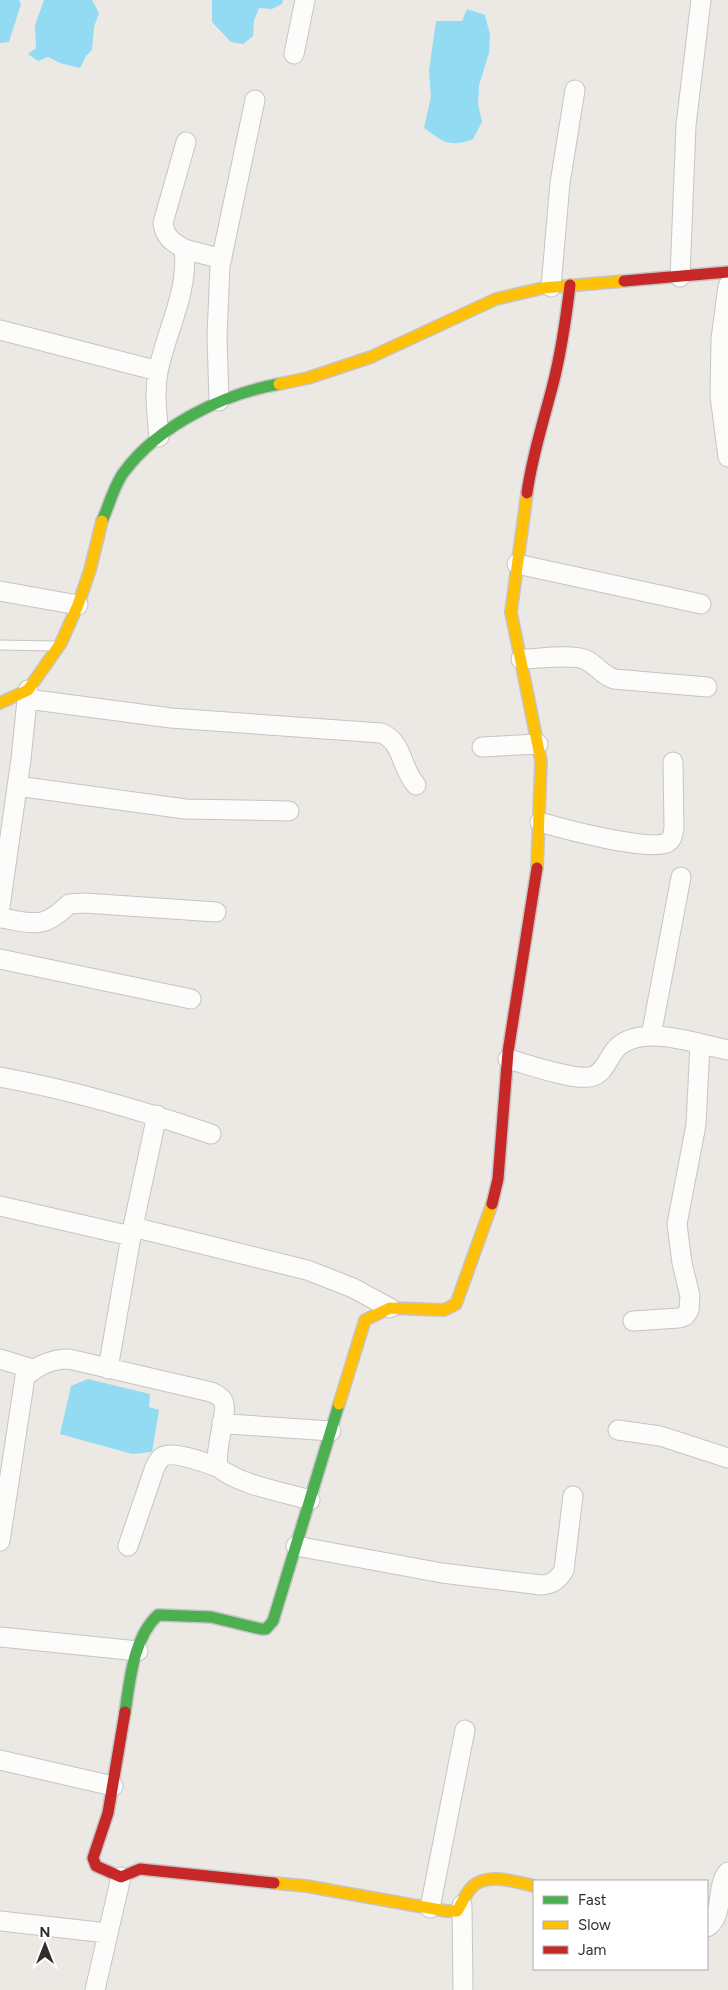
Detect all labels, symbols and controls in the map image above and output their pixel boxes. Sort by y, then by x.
legend [533,1880,708,1970]
text: Fast [578,1891,607,1909]
text: Slow [578,1916,611,1934]
north arrow [20,1920,70,1970]
text: N [40,1924,50,1941]
text: Jam [578,1941,606,1959]

